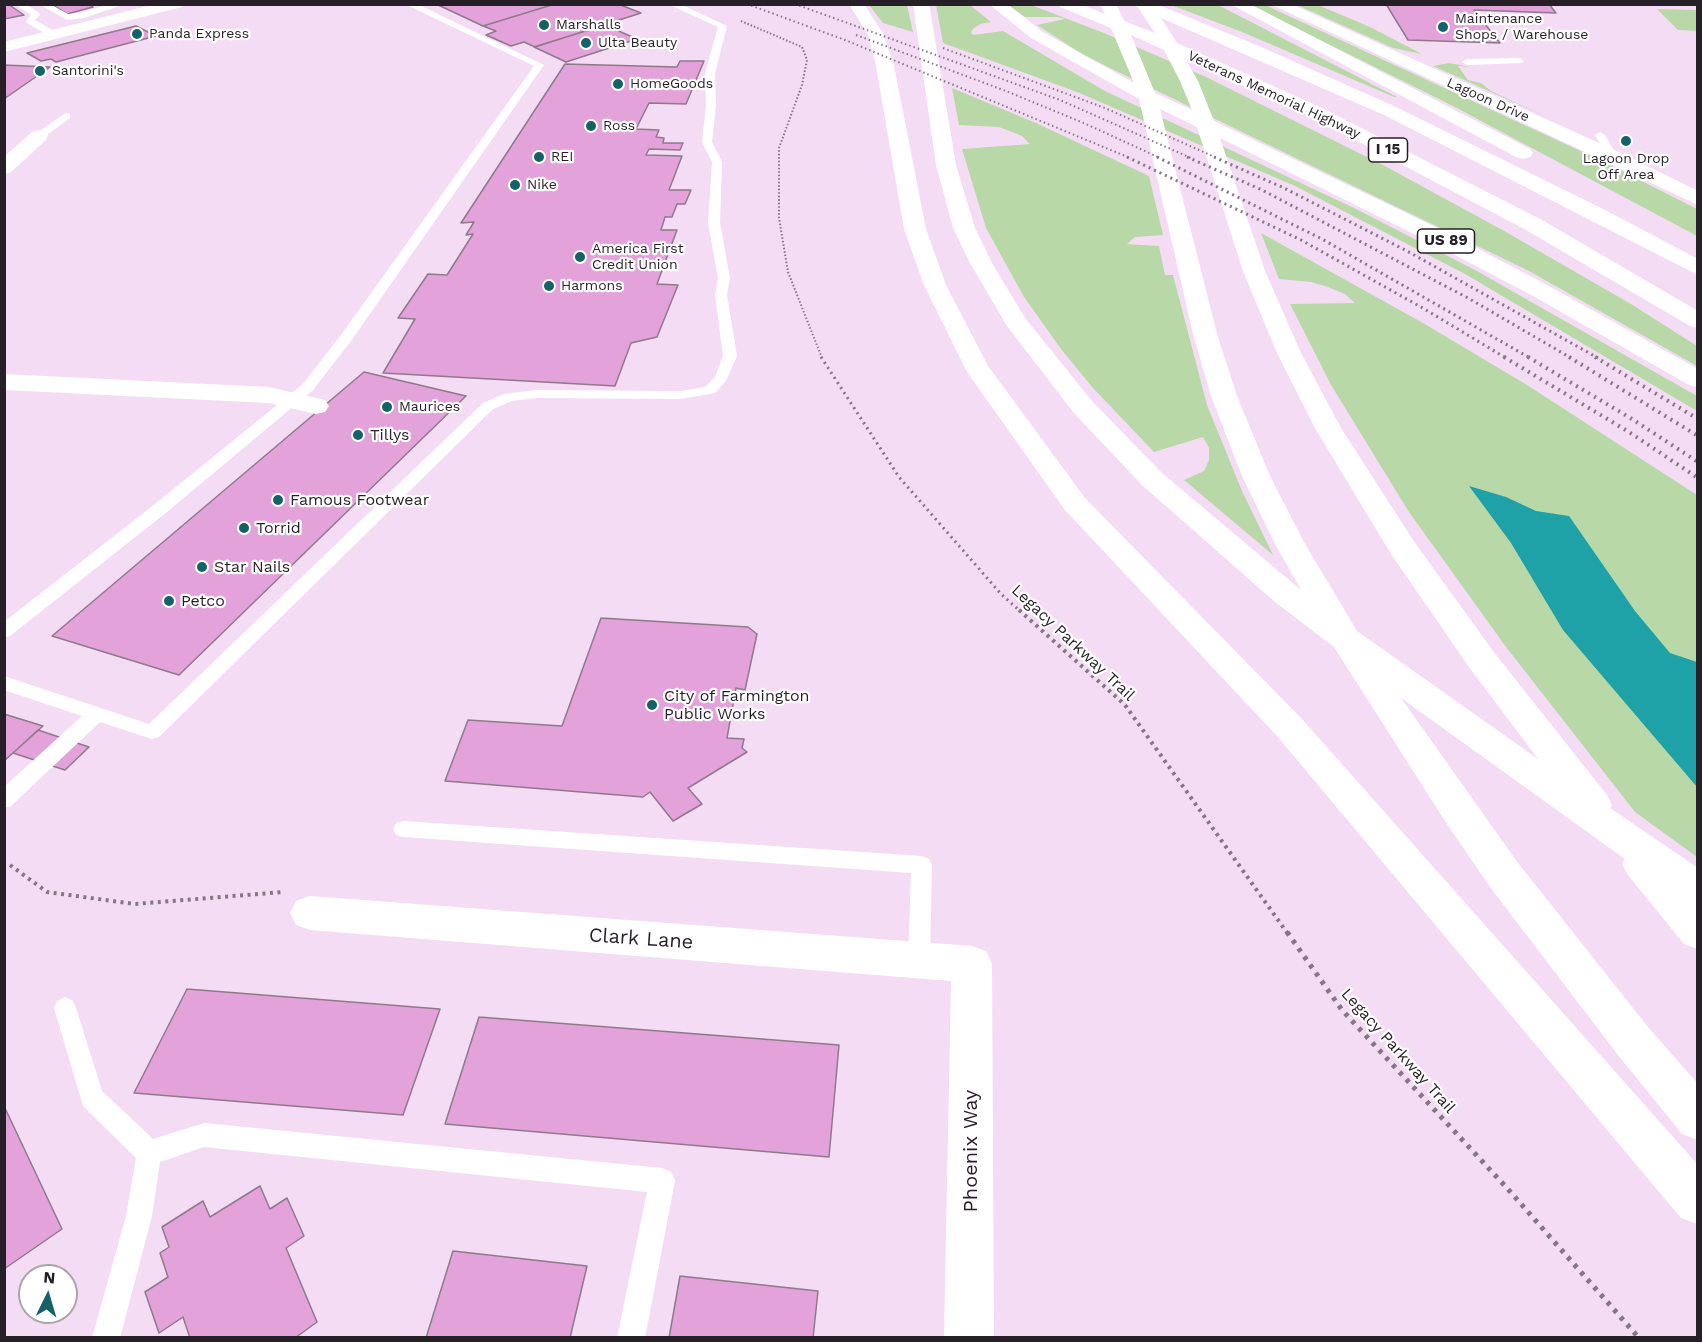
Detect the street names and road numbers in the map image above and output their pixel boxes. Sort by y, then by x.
street label: Veterans Memorial Highway [1185,47,1363,143]
street label: Lagoon Drive [1444,74,1532,126]
road number: I 15 [1368,138,1408,162]
road number: US 89 [1418,229,1474,253]
street label: Legacy Parkway Trail [1007,581,1139,705]
street label: Clark Lane [588,923,694,955]
street label: Legacy Parkway Trail [1337,985,1459,1117]
street label: Phoenix Way [959,1090,983,1212]

